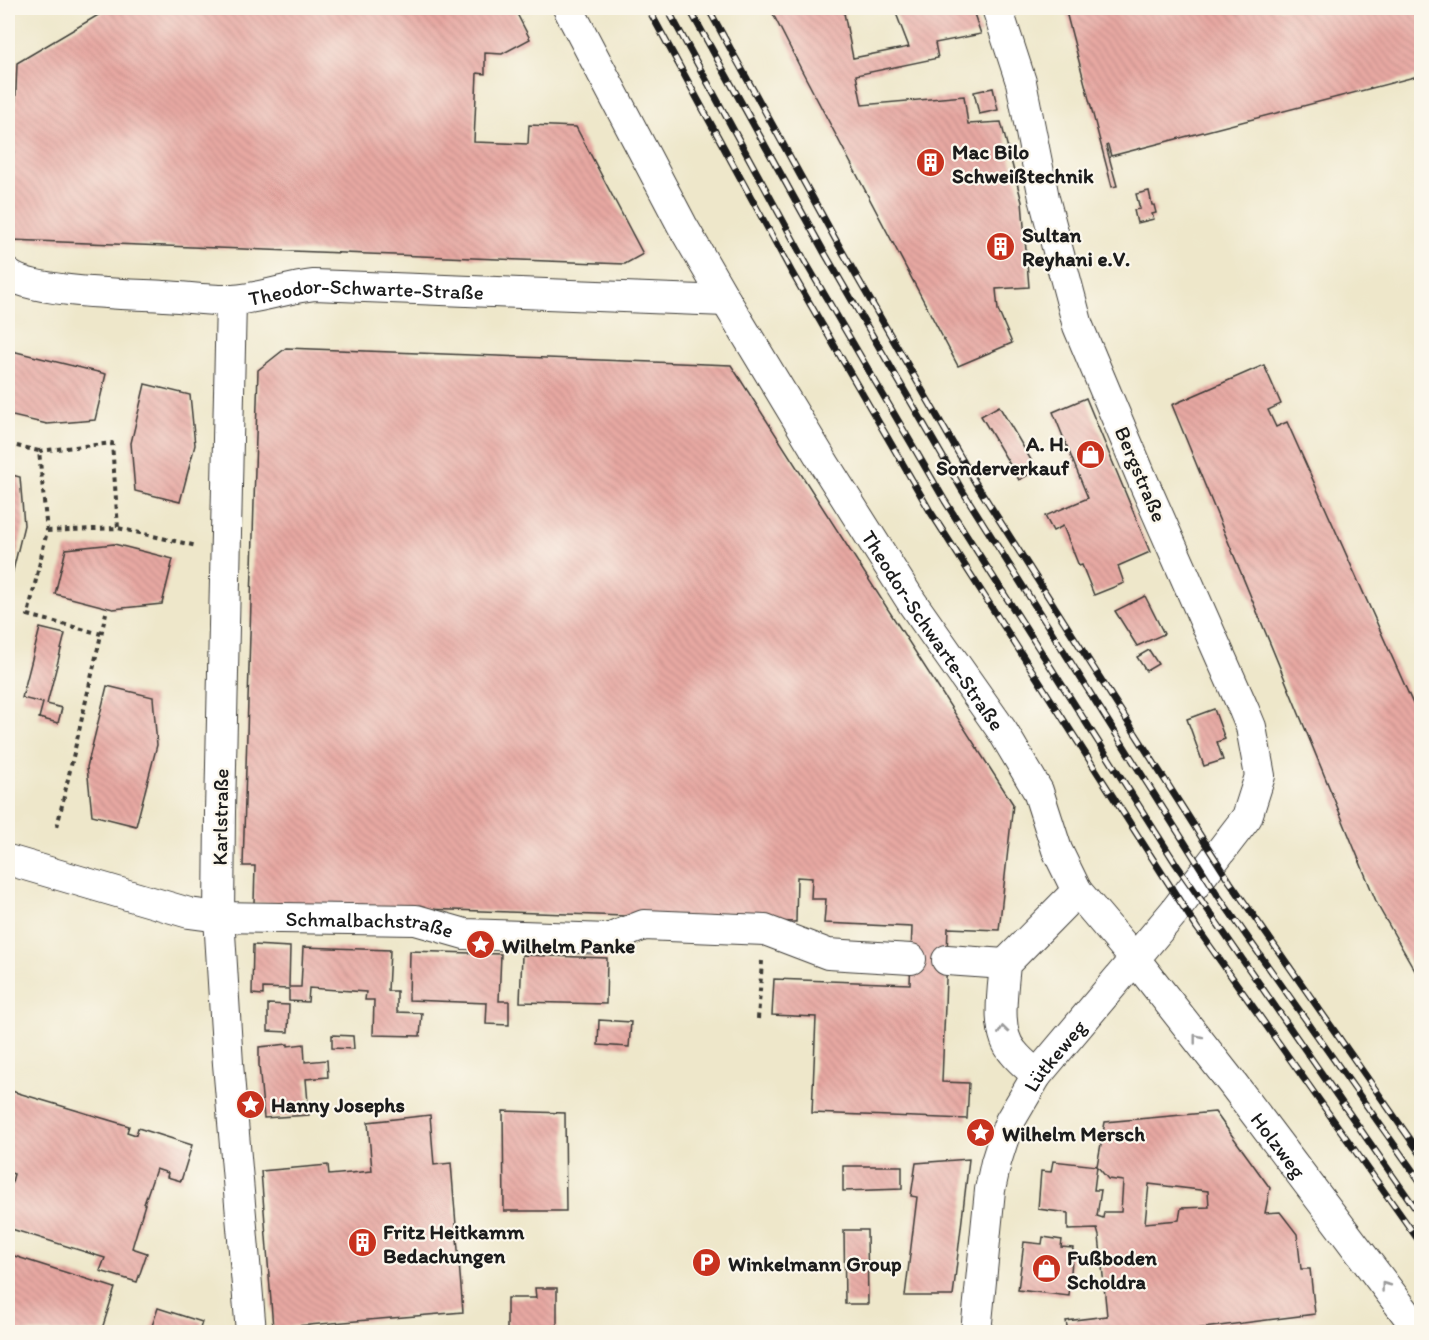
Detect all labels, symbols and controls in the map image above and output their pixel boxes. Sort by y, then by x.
place label: Mac Bilo Schweißtechnik [952,139,1094,188]
building icon: Mac Bilo Schweißtechnik [915,147,947,179]
place label: Sultan Reyhani e.V. [1022,222,1130,272]
building icon: Sultan Reyhani e.V. [985,230,1017,262]
street label: Theodor-Schwarte-Straße [246,272,484,310]
street label: Bergstraße [1110,423,1172,525]
place label: A. H. Sonderverkauf [936,431,1070,480]
shop icon: A. H. Sonderverkauf [1074,439,1106,471]
street label: Theodor-Schwarte-Straße [857,525,1010,735]
street label: Karlstraße [207,768,233,866]
street label: Schmalbachstraße [286,906,456,943]
place icon: Wilhelm Panke [465,929,497,961]
place label: Wilhelm Panke [502,933,635,958]
street label: Lütkeweg [1018,1014,1091,1096]
one-way arrow [998,1025,1010,1034]
one-way arrow [1193,1033,1204,1044]
place icon: Hanny Josephs [234,1088,266,1120]
place label: Hanny Josephs [271,1092,405,1118]
street label: Holzweg [1246,1107,1312,1183]
place icon: Wilhelm Mersch [965,1117,997,1149]
place label: Wilhelm Mersch [1002,1121,1145,1146]
place label: Fritz Heitkamm Bedachungen [383,1219,525,1269]
building icon: Fritz Heitkamm Bedachungen [346,1227,378,1259]
place label: Fußboden Scholdra [1067,1245,1157,1294]
parking icon: Winkelmann Group [691,1247,723,1279]
place label: Winkelmann Group [728,1251,902,1277]
shop icon: Fußboden Scholdra [1030,1253,1062,1285]
one-way arrow [1381,1281,1392,1292]

